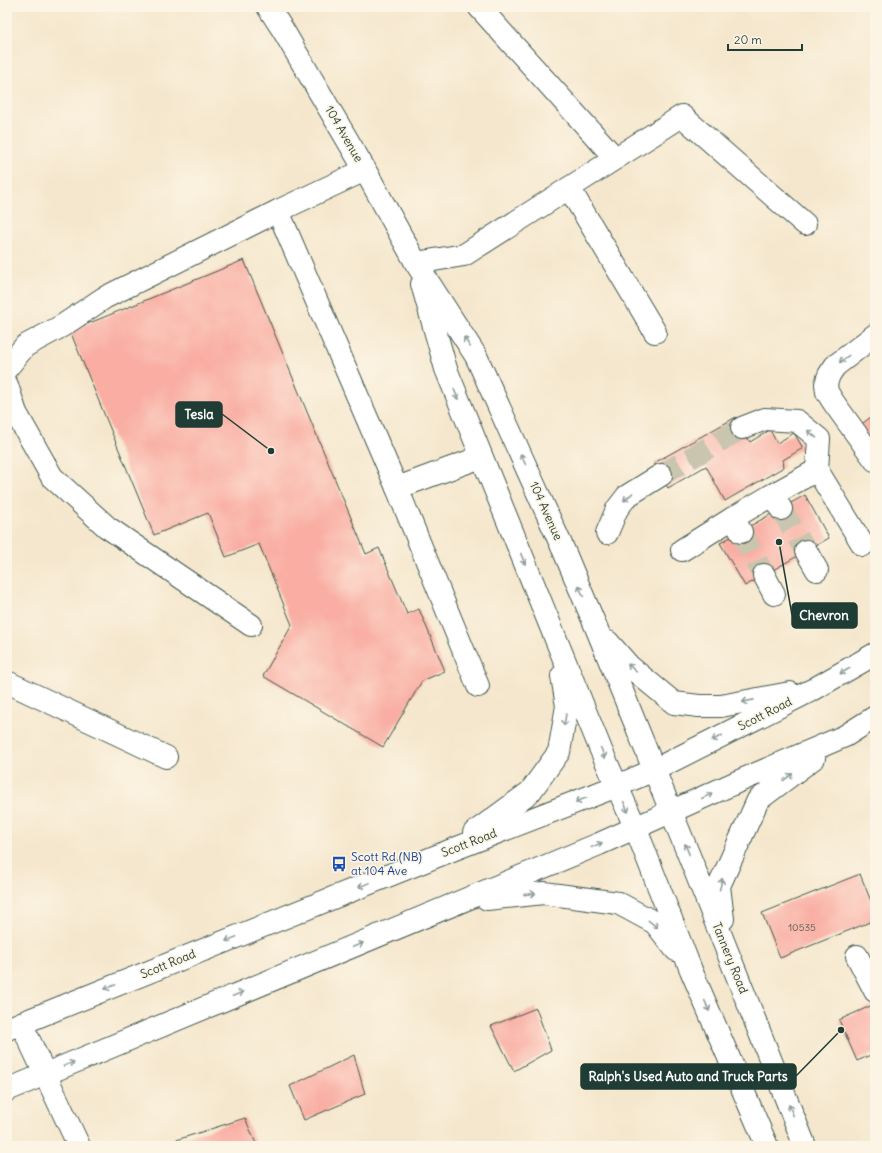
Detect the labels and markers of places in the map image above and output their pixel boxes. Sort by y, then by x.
callout: Tesla [176,402,222,427]
callout: Chevron [792,603,857,628]
place label: Scott Rd (NB) at 104 Ave [351,849,422,878]
bus stop icon: Scott Rd (NB) at 104 Ave [330,855,348,873]
callout: Ralph's Used Auto and Truck Parts [581,1064,796,1089]

